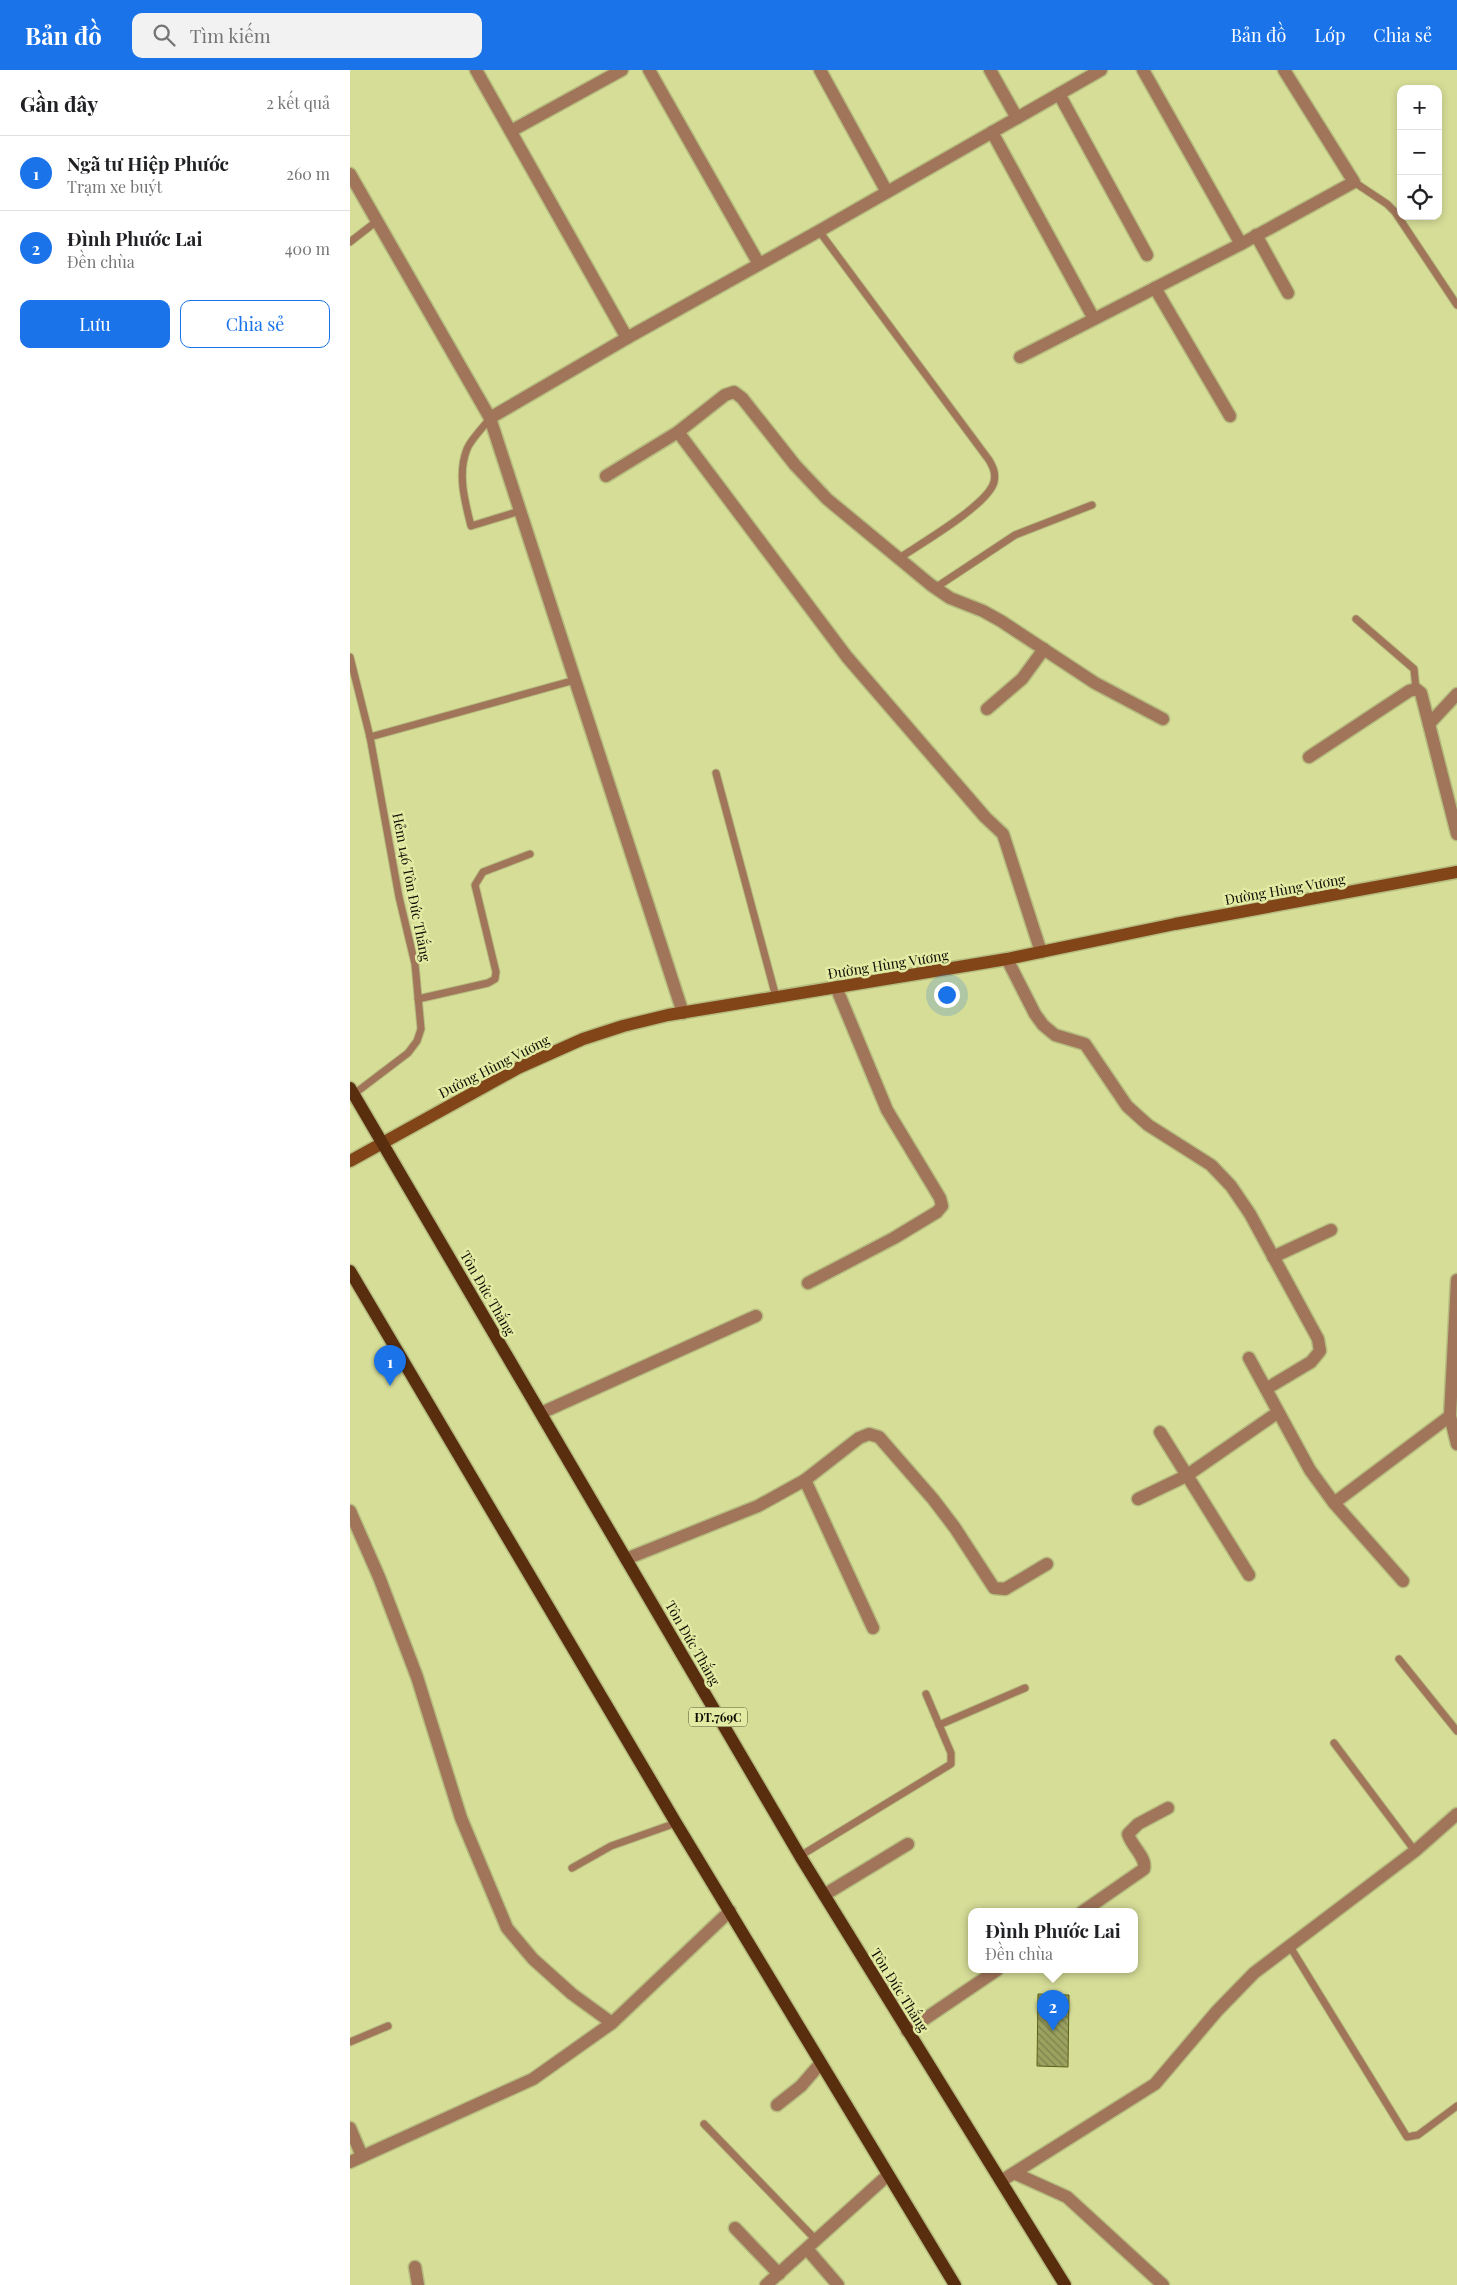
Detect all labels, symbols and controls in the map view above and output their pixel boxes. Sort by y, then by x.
search box [132,13,482,58]
text: Bản đồ [25,19,102,51]
icon: search [150,21,178,49]
text: Tìm kiếm [190,22,271,48]
text: Bản đồ [1231,23,1286,47]
text: Lớp [1314,23,1345,47]
text: Chia sẻ [1373,23,1432,47]
map controls [1397,85,1442,220]
button: + [1397,85,1442,130]
text: Gần đây [20,89,98,117]
text: 2 kết quả [266,92,330,113]
button: − [1397,130,1442,175]
text: Ngã tư Hiệp Phước [67,150,229,176]
text: 1 [33,163,39,184]
text: 260 m [286,163,330,184]
button: locate [1397,175,1442,220]
text: Trạm xe buýt [67,176,162,197]
text: Đình Phước Lai [67,225,202,251]
text: 2 [32,238,40,259]
text: 400 m [285,238,330,259]
text: Đền chùa [67,251,135,272]
button: Lưu [20,300,170,348]
button: Chia sẻ [180,300,330,348]
street label: Hẻm 146 Tôn Đức Thắng [388,811,437,964]
street label: Đường Hùng Vương [1223,869,1347,909]
street label: Đường Hùng Vương [826,945,950,983]
your location [934,982,960,1008]
street label: Đường Hùng Vương [435,1030,553,1102]
street label: Tôn Đức Thắng [456,1247,521,1340]
pin: 1 [374,1345,406,1386]
street label: Tôn Đức Thắng [661,1597,726,1690]
road number: ĐT.769C [689,1708,747,1726]
popup [968,1908,1138,1973]
text: Đình Phước Lai [985,1917,1121,1943]
text: Đền chùa [985,1943,1053,1964]
street label: Tôn Đức Thắng [867,1944,934,2036]
pin: 2 [1037,1990,1069,2031]

